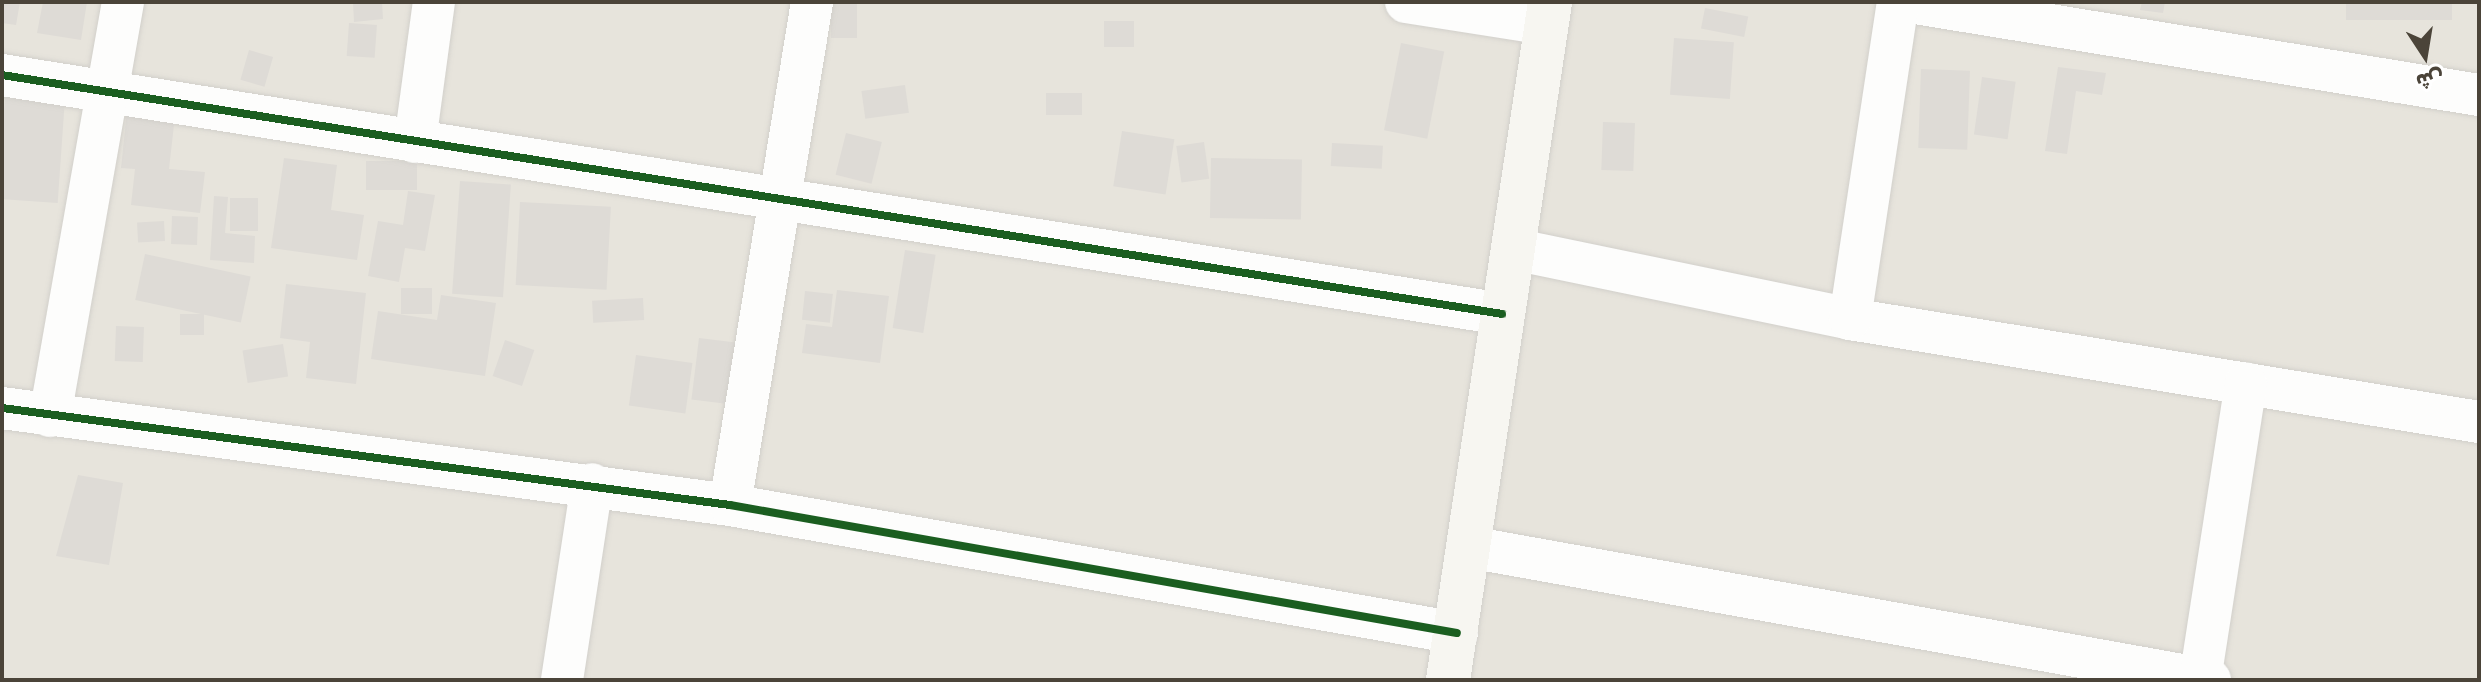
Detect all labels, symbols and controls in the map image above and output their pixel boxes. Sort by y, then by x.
north arrow [2385,16,2465,96]
text: ش [2414,64,2447,96]

